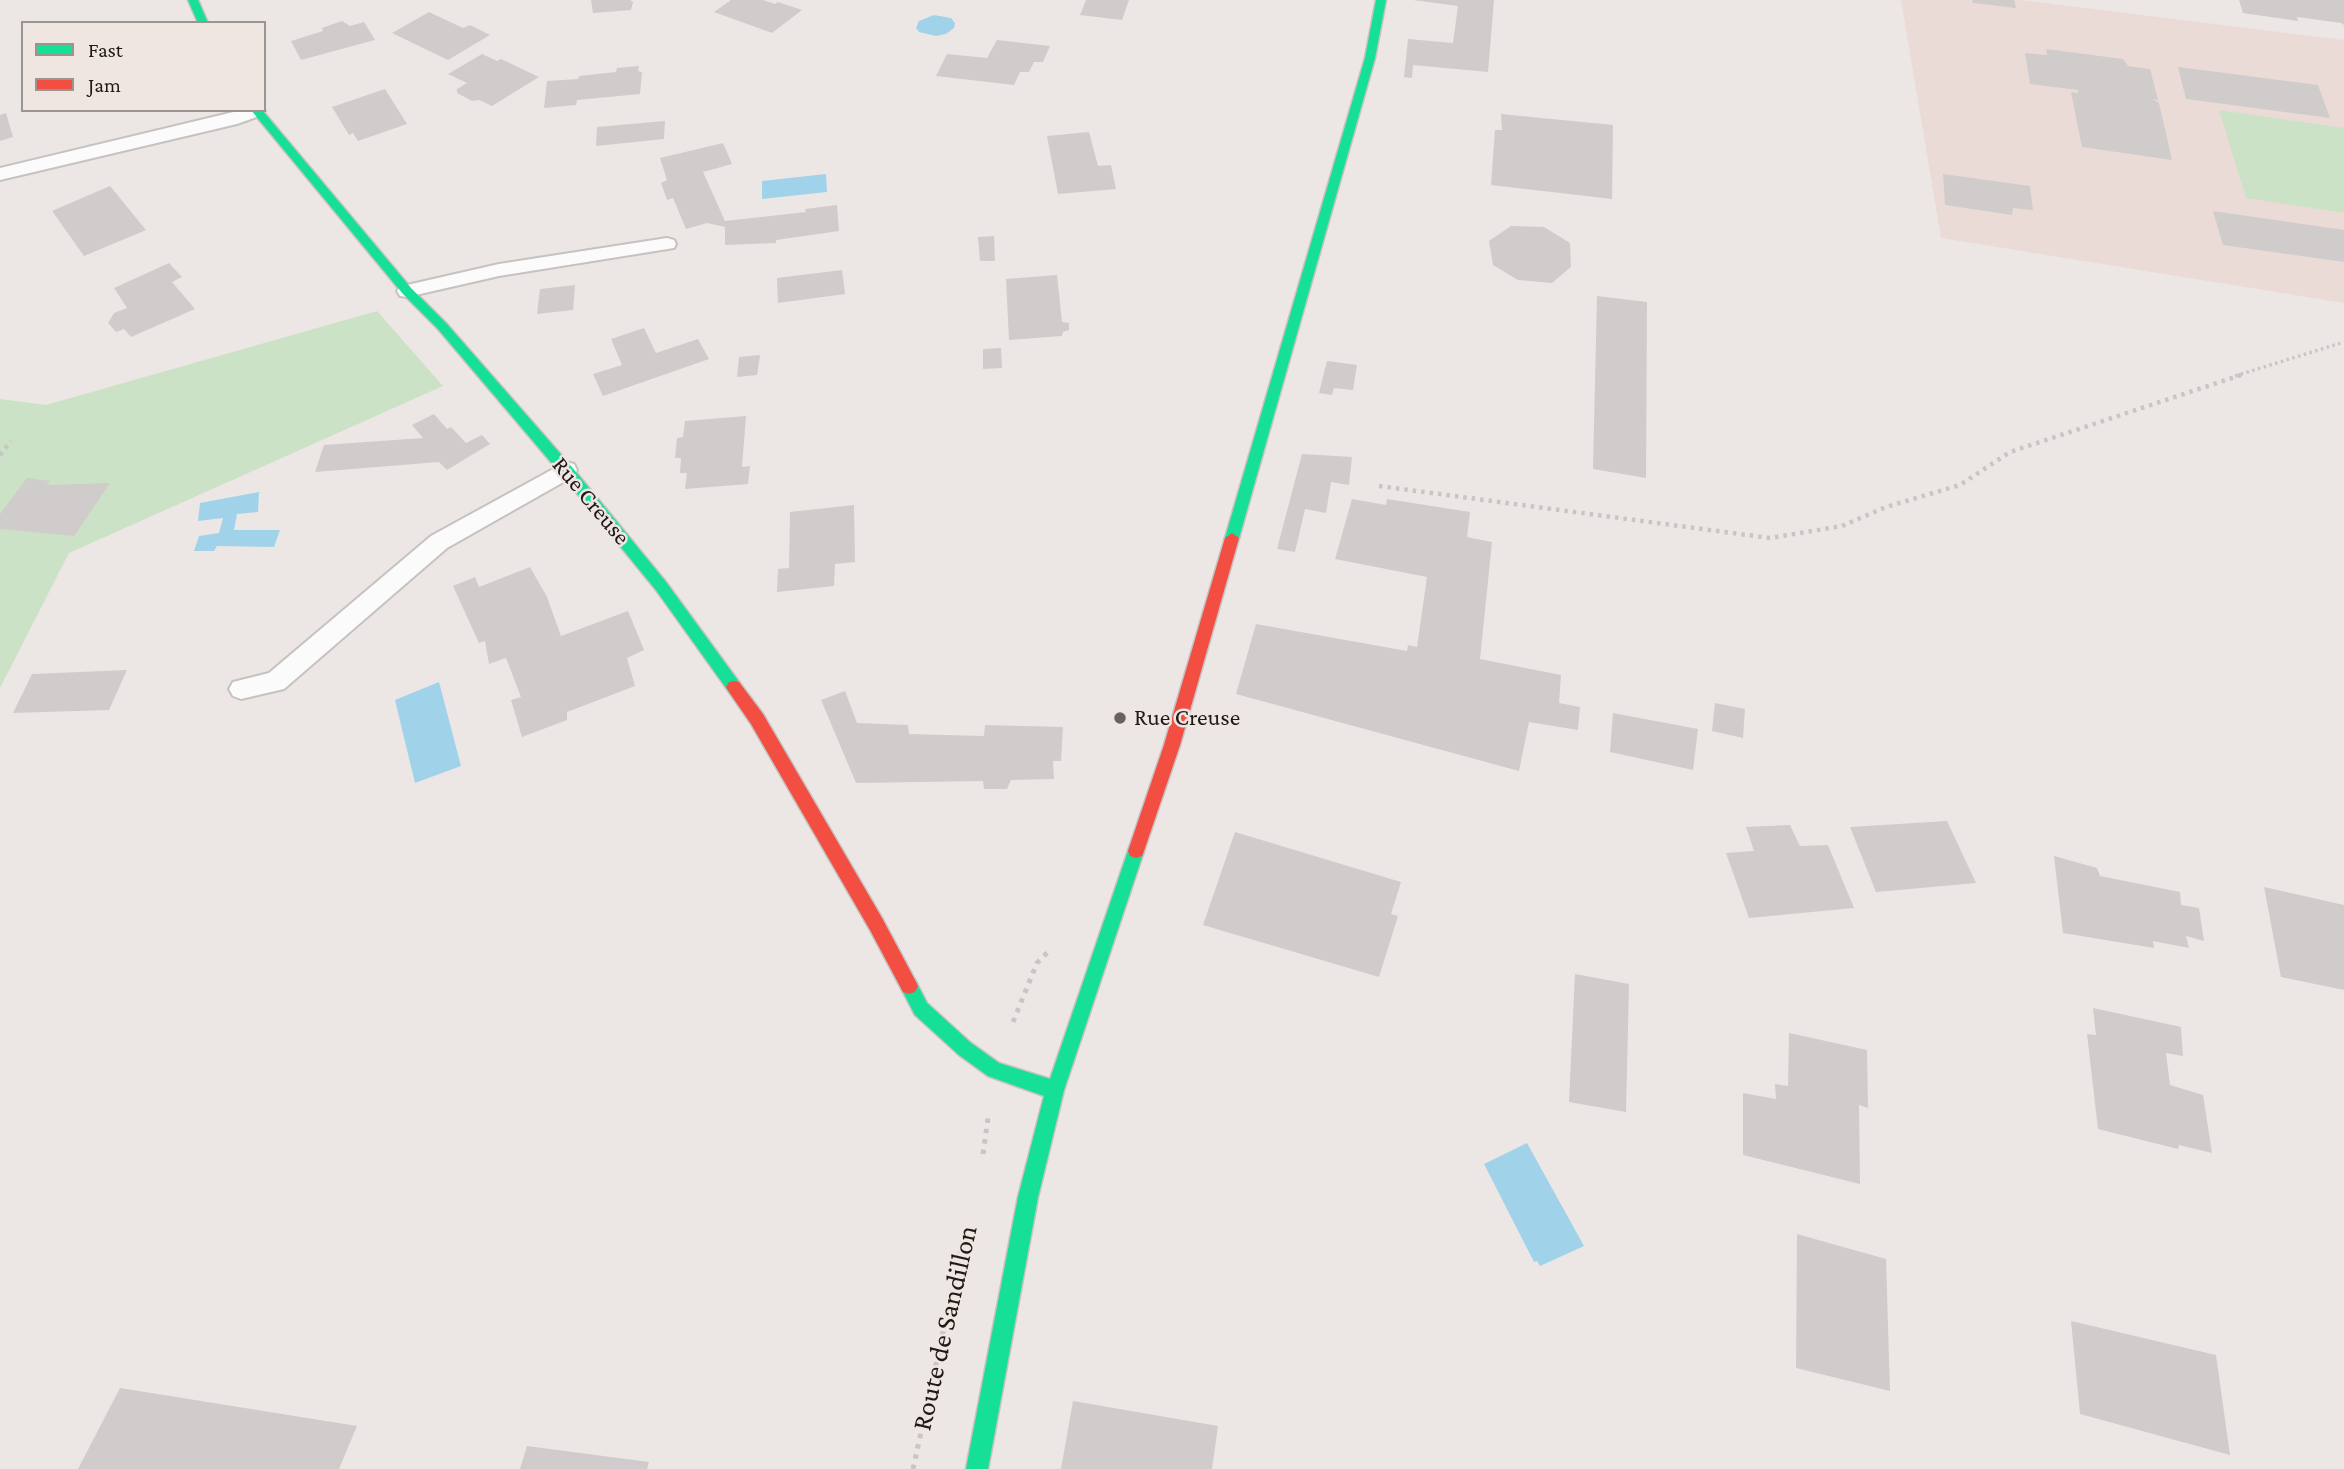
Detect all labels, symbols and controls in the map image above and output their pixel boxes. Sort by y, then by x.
legend [21,21,266,112]
text: Fast [88,38,123,62]
text: Jam [88,73,121,97]
street label: Rue Creuse [546,451,636,551]
place label: Rue Creuse [1134,704,1240,732]
marker: Rue Creuse [1112,710,1128,726]
street label: Route de Sandillon [905,1222,985,1434]

